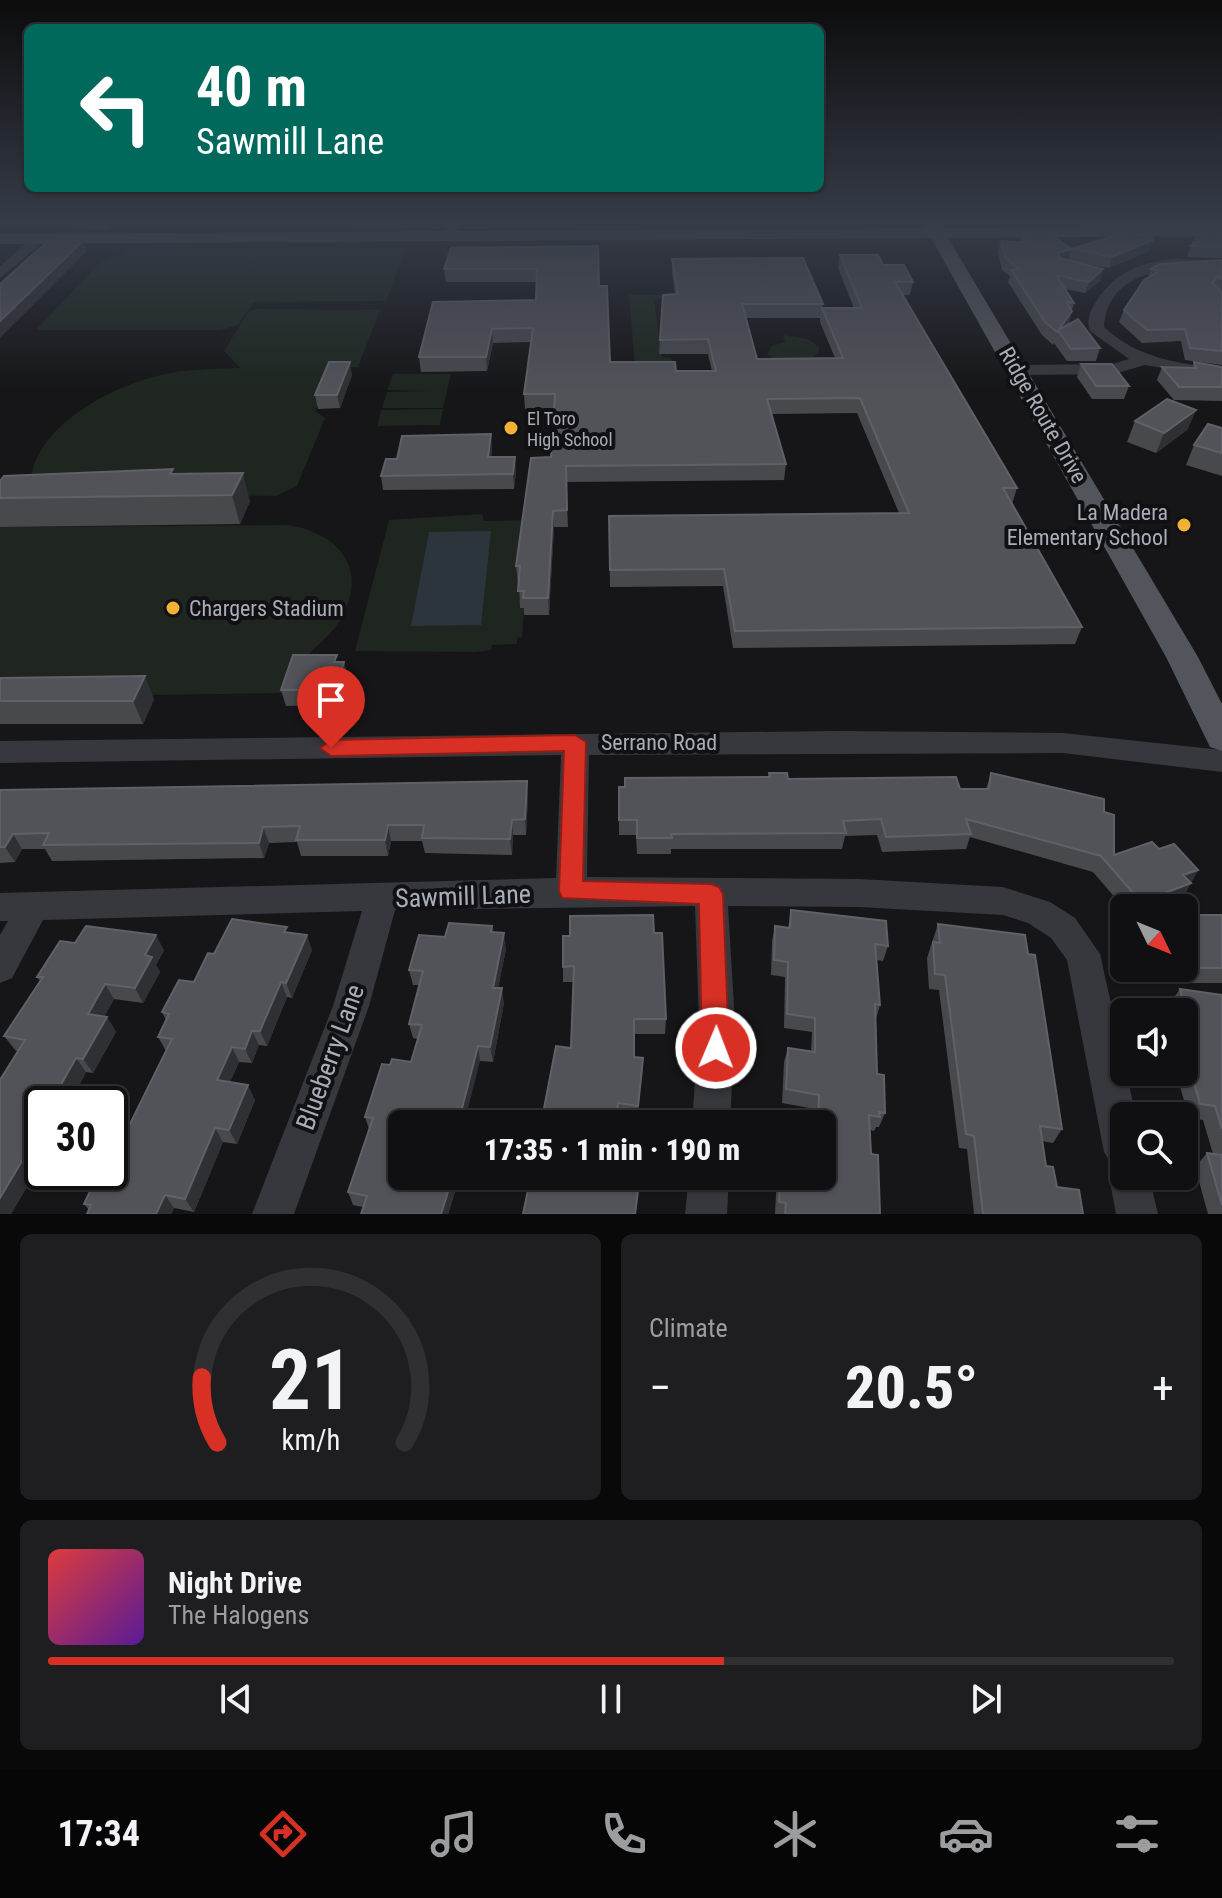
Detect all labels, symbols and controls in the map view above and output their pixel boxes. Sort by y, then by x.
text: 40 m [196,54,307,120]
icon: left [64,56,168,160]
text: Sawmill Lane [196,121,384,163]
street label: Ridge Route Drive [994,343,1092,487]
place label: El Toro High School [527,408,613,450]
marker: El Toro High School [502,419,520,437]
place label: La Madera Elementary School [1007,500,1168,550]
marker: La Madera Elementary School [1175,516,1193,534]
place label: Chargers Stadium [189,596,344,621]
marker: Chargers Stadium [164,599,182,617]
pin [297,666,365,748]
icon: arrive [309,678,353,722]
street label: Serrano Road [601,730,717,755]
street label: Sawmill Lane [395,879,531,913]
north arrow [1110,894,1198,982]
map controls [1110,894,1198,1190]
street label: Blueberry Lane [290,980,370,1134]
button: sound [1110,998,1198,1086]
position arrow [674,1006,758,1090]
speed limit sign: 30 [24,1086,128,1190]
button: search [1110,1102,1198,1190]
text: 17:35 · 1 min · 190 m [484,1132,740,1167]
text: Climate [649,1313,728,1343]
text: 21 [268,1332,353,1429]
text: 20.5° [845,1352,978,1423]
text: − [649,1362,671,1414]
text: + [1152,1362,1174,1414]
text: km/h [281,1423,340,1457]
text: Night Drive [168,1565,302,1600]
text: The Halogens [168,1600,309,1630]
icon: previous [214,1677,258,1721]
icon: pause [589,1677,633,1721]
icon: next [964,1677,1008,1721]
icon: directions [255,1806,311,1862]
icon: music [426,1806,482,1862]
icon: phone [596,1806,652,1862]
icon: climate [767,1806,823,1862]
icon: car [938,1806,994,1862]
icon: filters [1109,1806,1165,1862]
text: 17:34 [57,1813,140,1855]

